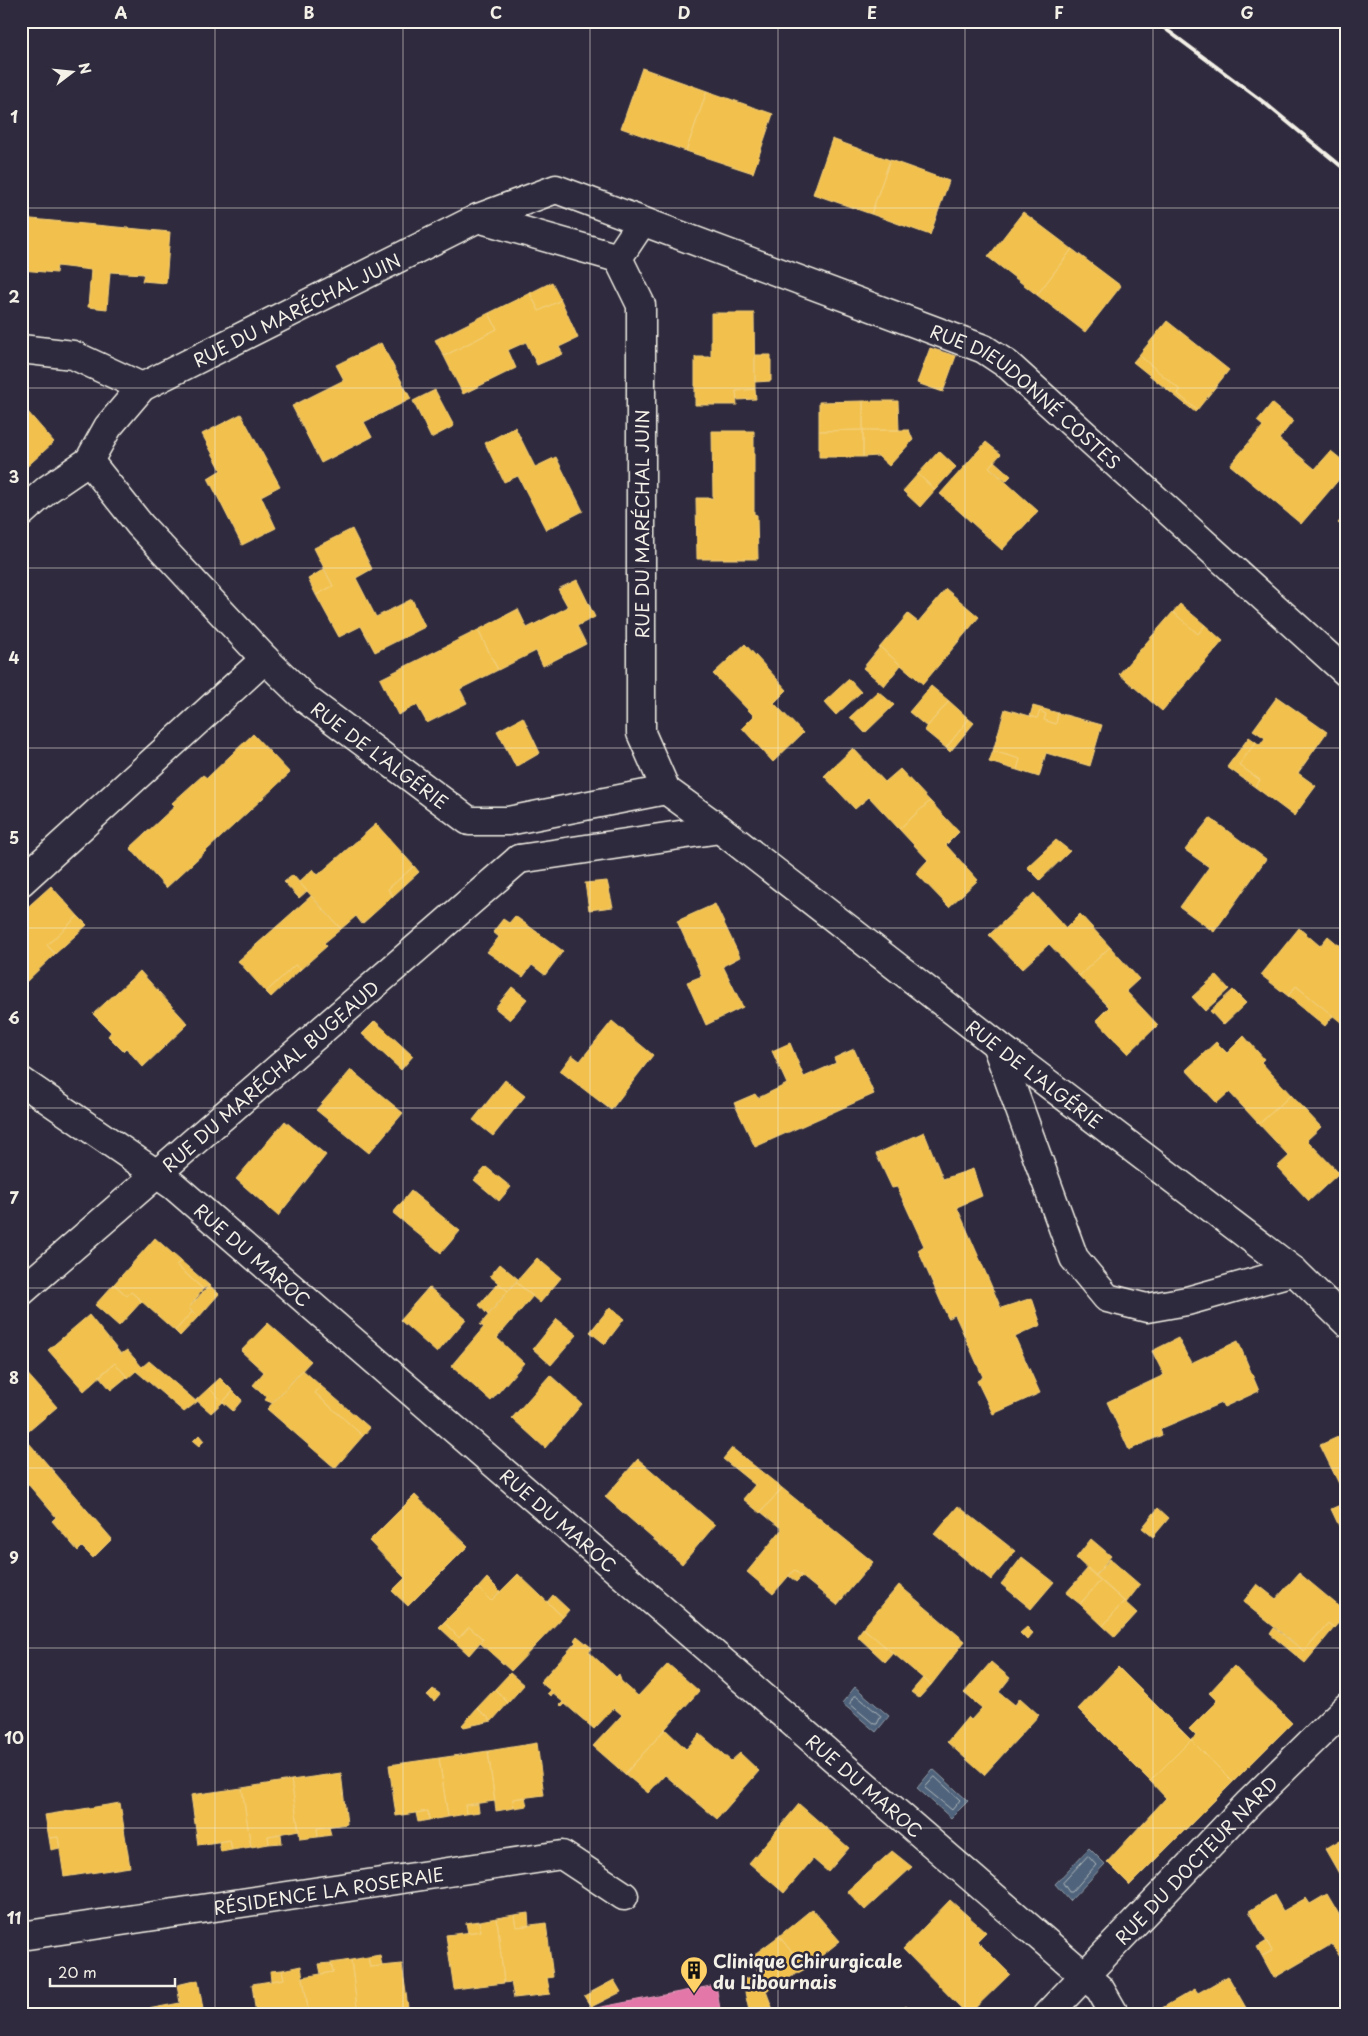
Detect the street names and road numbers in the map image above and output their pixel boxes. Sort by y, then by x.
street label: RUE DU MARÉCHAL JUIN [188,246,405,373]
street label: RUE DIEUDONNÉ COSTES [927,317,1127,475]
street label: RUE DU MARÉCHAL JUIN [628,409,655,639]
street label: RUE DE L'ALGÉRIE [306,694,454,815]
street label: RUE DU MARÉCHAL BUGEAUD [156,973,385,1178]
street label: RUE DE L'ALGÉRIE [961,1012,1108,1134]
street label: RUE DU MAROC [189,1196,317,1313]
street label: RUE DU MAROC [495,1462,623,1578]
street label: RUE DU MAROC [801,1727,929,1843]
street label: RUE DU DOCTEUR NARD [1108,1769,1283,1950]
street label: RÉSIDENCE LA ROSERAIE [211,1859,446,1921]

